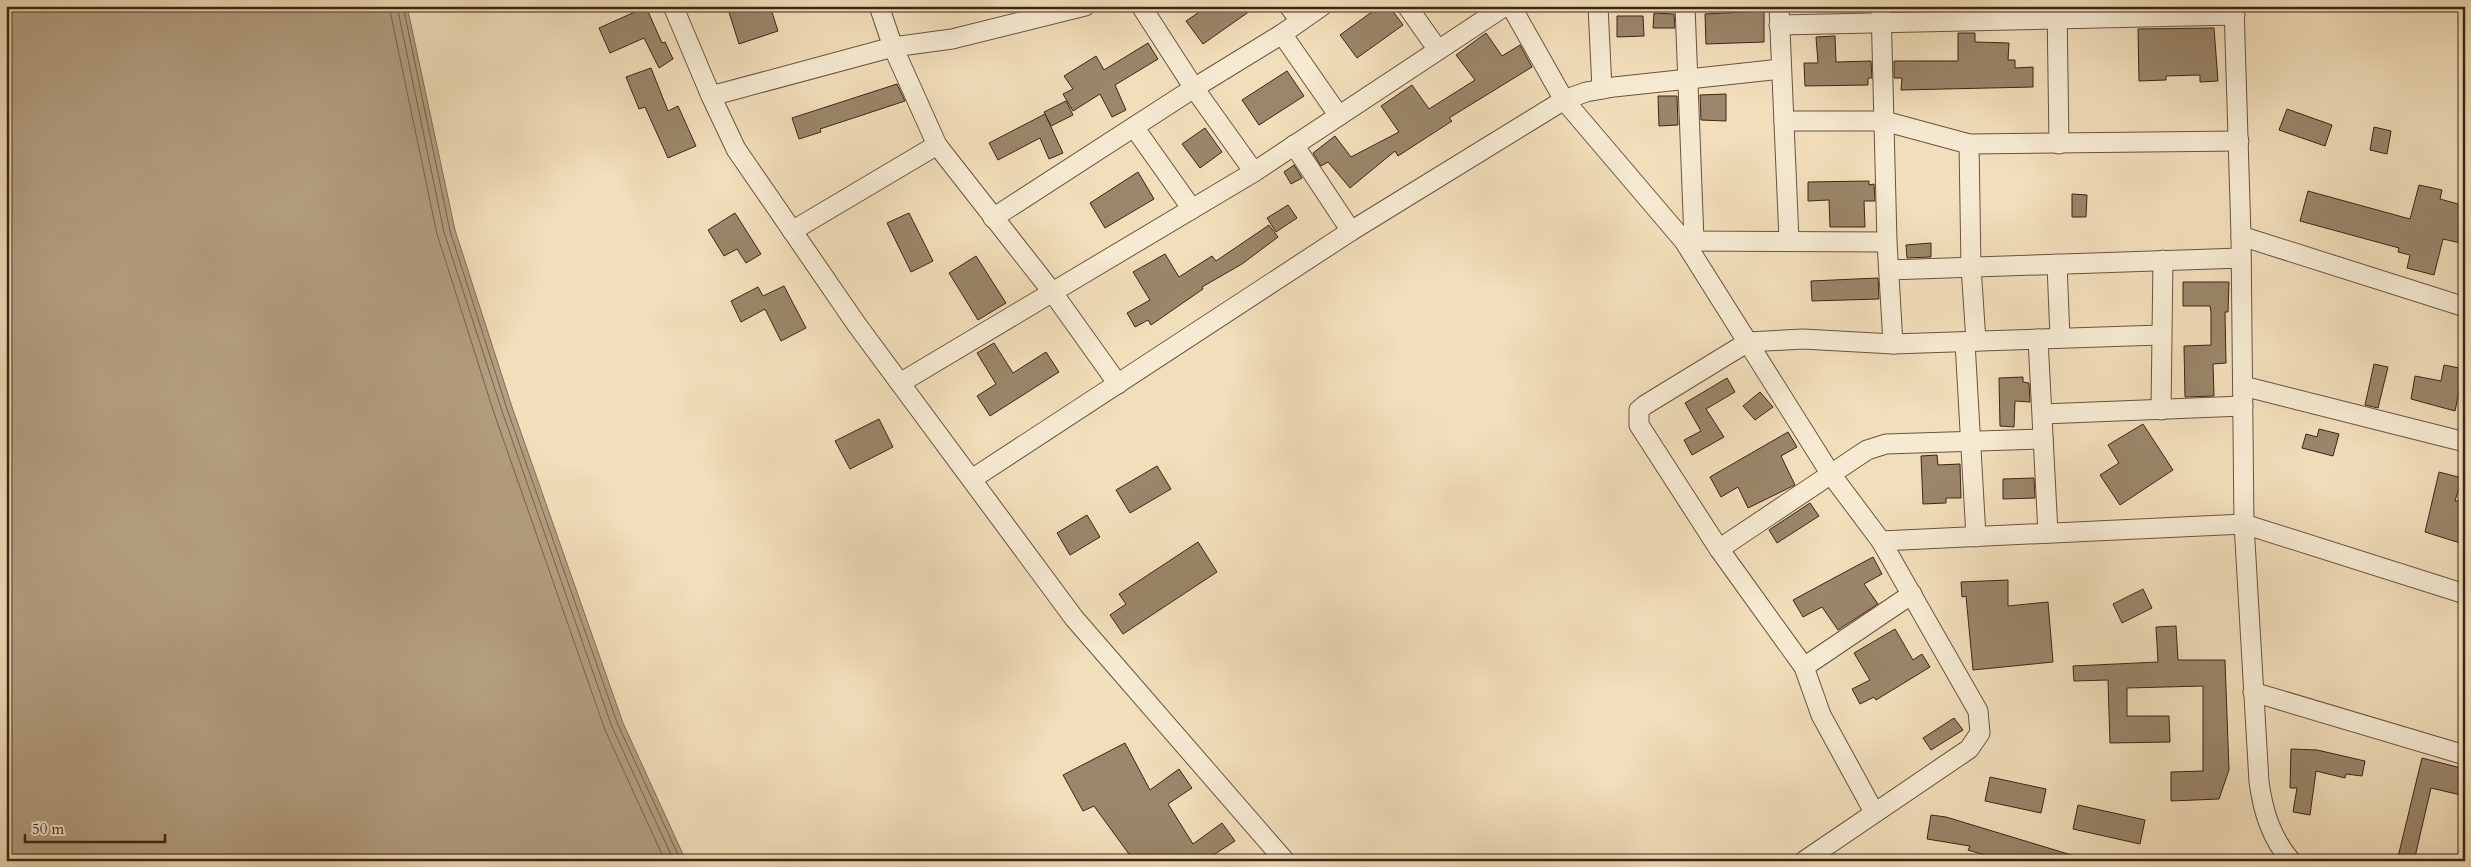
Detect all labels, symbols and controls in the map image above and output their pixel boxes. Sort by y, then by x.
scale bar [25,812,165,844]
text: 50 m [32,819,64,839]

